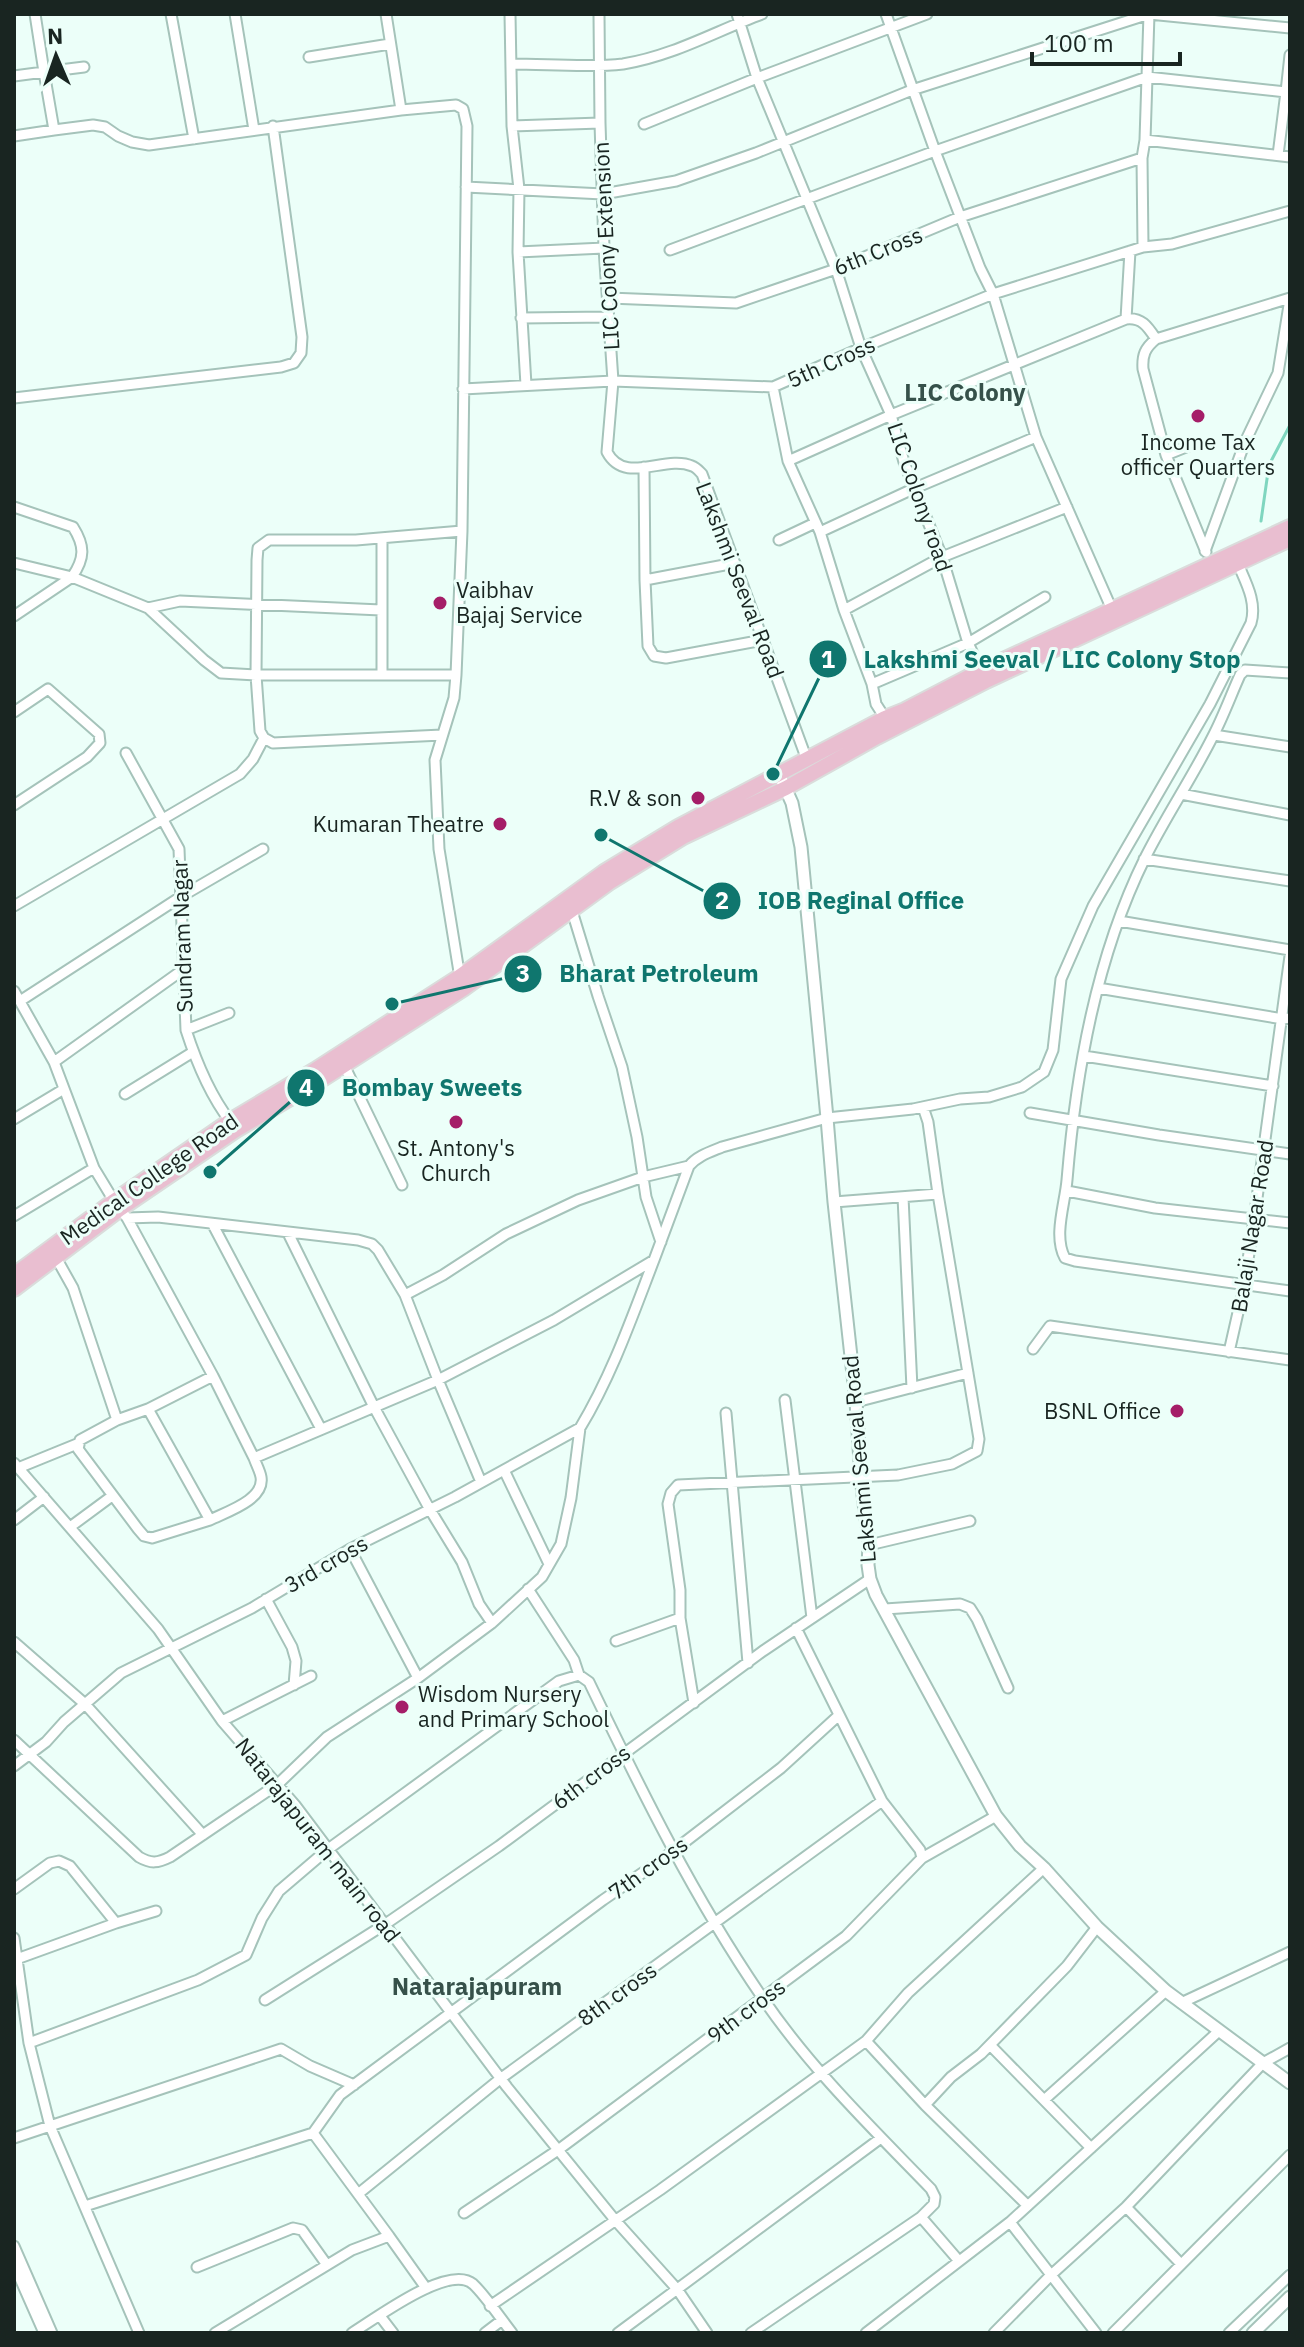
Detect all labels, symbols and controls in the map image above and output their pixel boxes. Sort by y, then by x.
north arrow [16,16,96,96]
scale bar [1032,16,1180,66]
text: N [47,21,64,50]
text: 100 m [1044,27,1114,59]
street label: LIC Colony Extension [586,141,625,351]
street label: 6th Cross [829,220,927,282]
street label: 5th Cross [782,329,880,394]
district label: LIC Colony [904,376,1026,408]
marker: Income Tax officer Quarters [1189,407,1207,425]
street label: LIC Colony road [881,418,960,575]
place label: Income Tax officer Quarters [1121,427,1275,481]
street label: Lakshmi Seeval Road [690,477,791,682]
place label: Vaibhav Bajaj Service [456,575,583,629]
marker: Vaibhav Bajaj Service [431,594,449,612]
callout: Lakshmi Seeval / LIC Colony Stop [808,635,1257,683]
text: 1 [821,643,835,675]
text: Lakshmi Seeval / LIC Colony Stop [863,643,1241,675]
place label: R.V & son [589,783,682,812]
marker: R.V & son [689,789,707,807]
place label: Kumaran Theatre [313,809,484,838]
marker: Kumaran Theatre [491,815,509,833]
street label: Sundram Nagar [164,859,199,1013]
callout: IOB Reginal Office [702,877,980,925]
text: 2 [715,884,729,916]
text: IOB Reginal Office [758,884,964,916]
callout: Bharat Petroleum [503,950,775,998]
text: 3 [516,957,530,989]
text: Bharat Petroleum [559,957,759,989]
callout: Bombay Sweets [286,1064,539,1112]
text: 4 [299,1071,313,1103]
text: Bombay Sweets [342,1071,522,1103]
street label: Medical College Road [54,1106,244,1251]
marker: St. Antony's Church [447,1113,465,1131]
place label: St. Antony's Church [397,1133,515,1187]
street label: Balaji Nagar Road [1224,1137,1279,1314]
street label: Lakshmi Seeval Road [835,1354,882,1564]
place label: BSNL Office [1044,1396,1161,1425]
marker: BSNL Office [1168,1402,1186,1420]
street label: 3rd cross [279,1528,373,1599]
place label: Wisdom Nursery and Primary School [418,1679,609,1733]
marker: Wisdom Nursery and Primary School [393,1698,411,1716]
street label: Natarajapuram main road [229,1731,407,1948]
street label: 6th cross [546,1738,636,1816]
street label: 7th cross [602,1829,693,1906]
street label: 8th cross [571,1955,662,2032]
district label: Natarajapuram [392,1970,562,2002]
street label: 9th cross [701,1972,791,2050]

